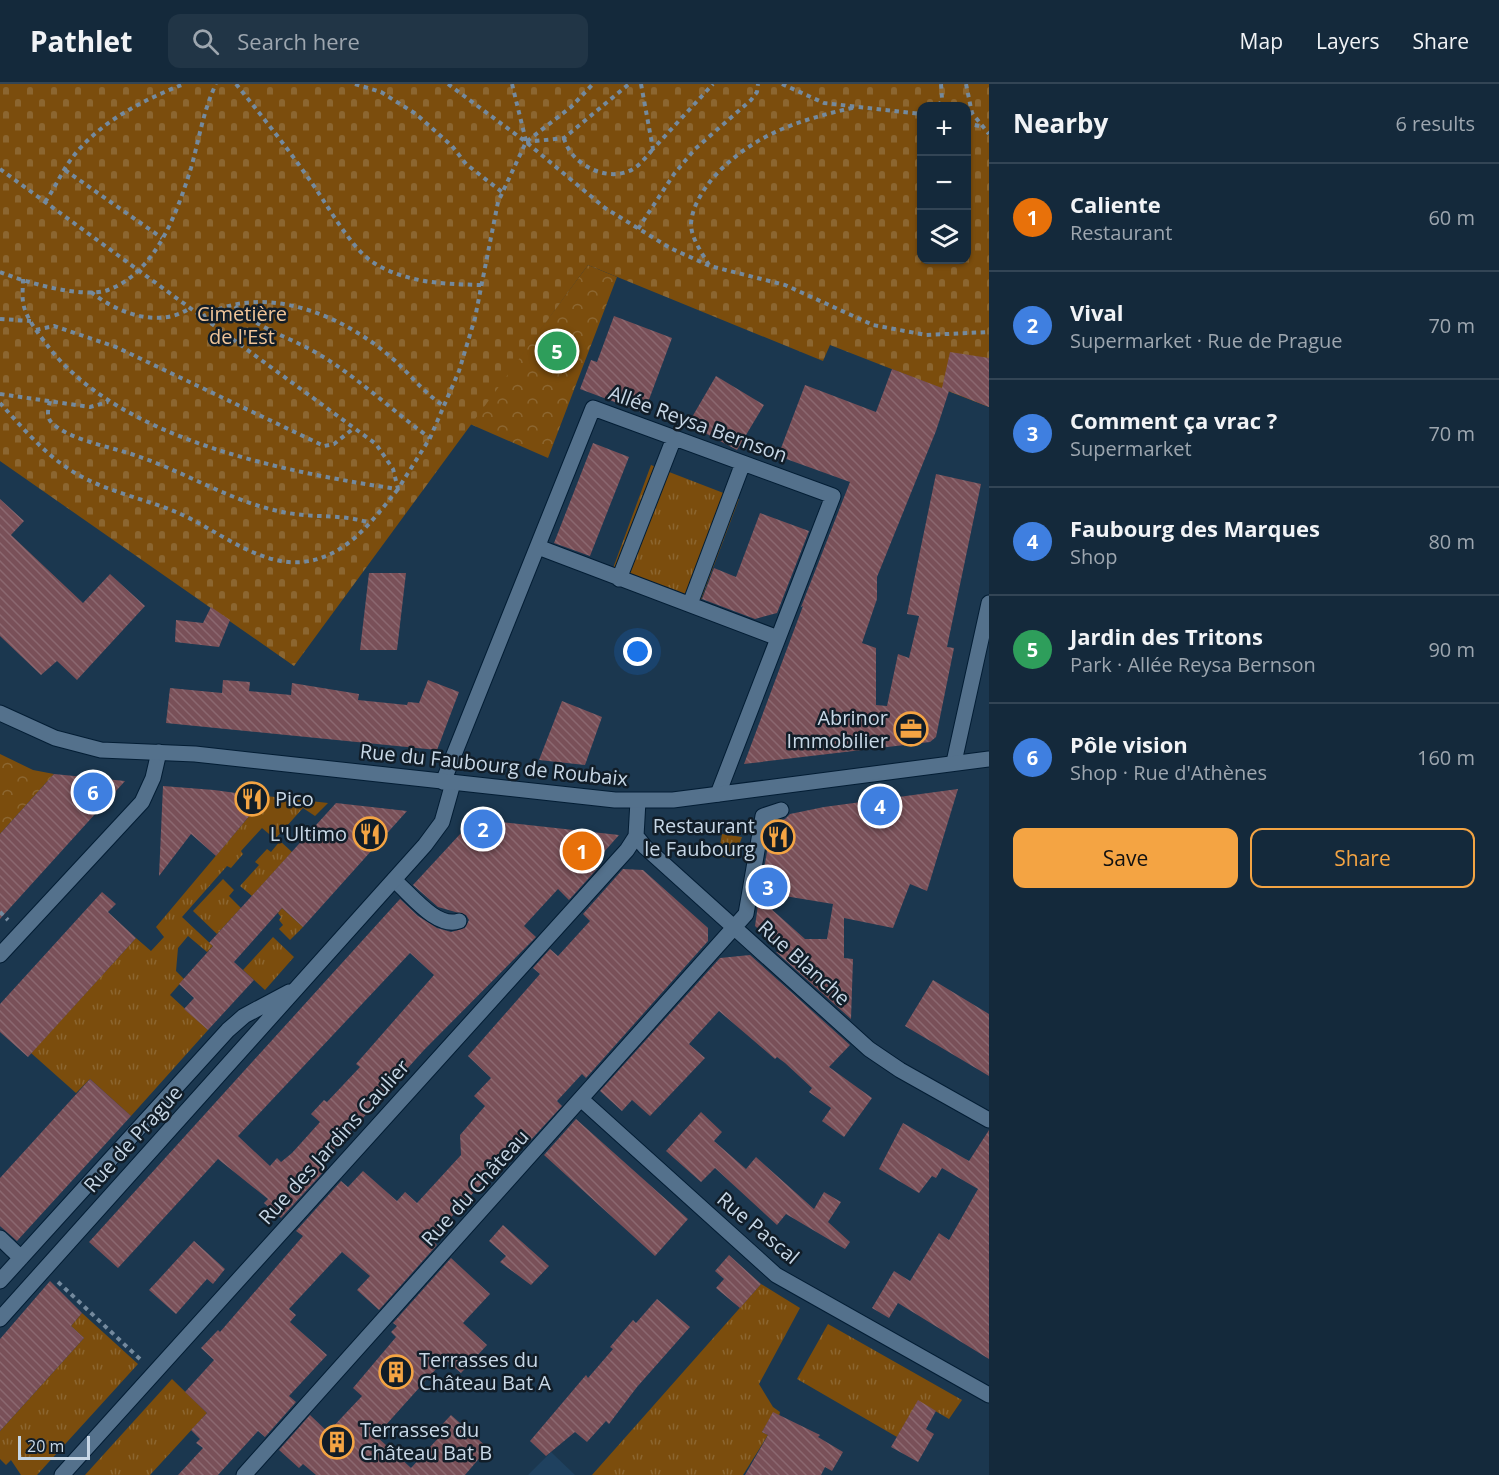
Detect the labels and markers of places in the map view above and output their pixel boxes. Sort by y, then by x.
pin: 5 [538,328,576,374]
place label: Abrinor Immobilier [787,704,888,754]
office icon: Abrinor Immobilier [893,711,929,747]
pin: 6 [74,770,112,814]
restaurant icon: Pico [234,781,270,817]
pin: 4 [860,784,900,828]
place label: Pico [275,785,314,812]
pin: 2 [464,806,502,852]
place label: Restaurant le Faubourg [644,812,755,862]
restaurant icon: L'Ultimo [352,816,388,852]
restaurant icon: Restaurant le Faubourg [760,819,796,855]
place label: L'Ultimo [270,820,347,847]
pin: 1 [562,828,602,873]
pin: 3 [748,864,788,910]
place label: Terrasses du Château Bat A [419,1346,551,1396]
building icon: Terrasses du Château Bat A [378,1354,414,1390]
place label: Terrasses du Château Bat B [360,1416,492,1466]
building icon: Terrasses du Château Bat B [319,1424,355,1460]

